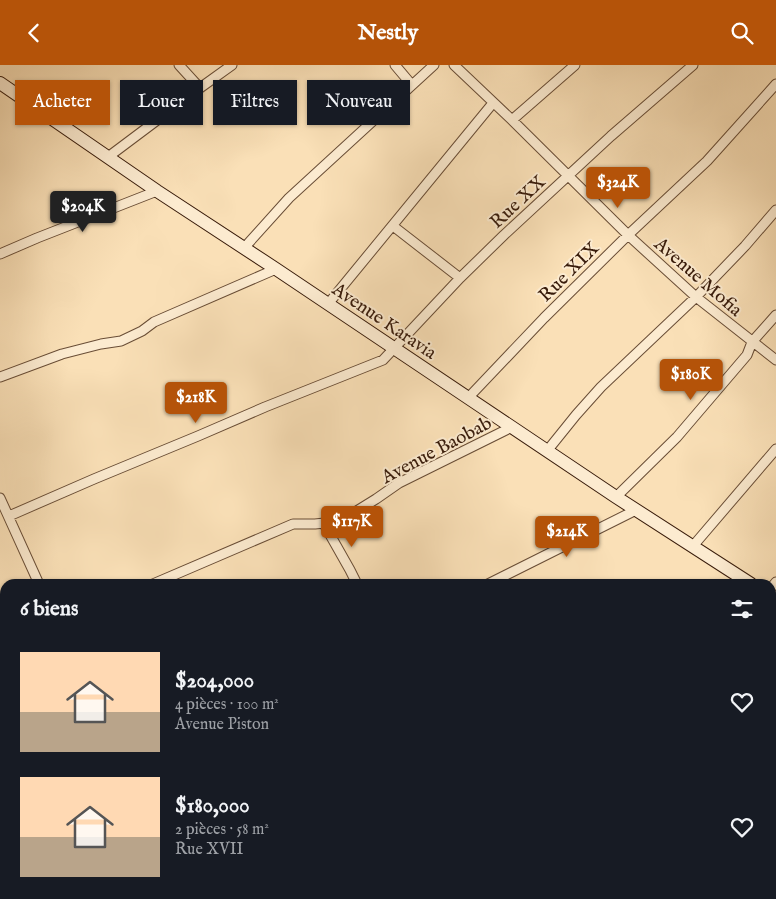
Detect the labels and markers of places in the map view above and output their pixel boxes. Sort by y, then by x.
pin: $324K [583,167,653,209]
pin: $204K [48,191,118,233]
pin: $180K [656,359,726,401]
pin: $218K [161,381,231,424]
pin: $117K [317,505,387,548]
pin: $214K [532,515,602,558]

